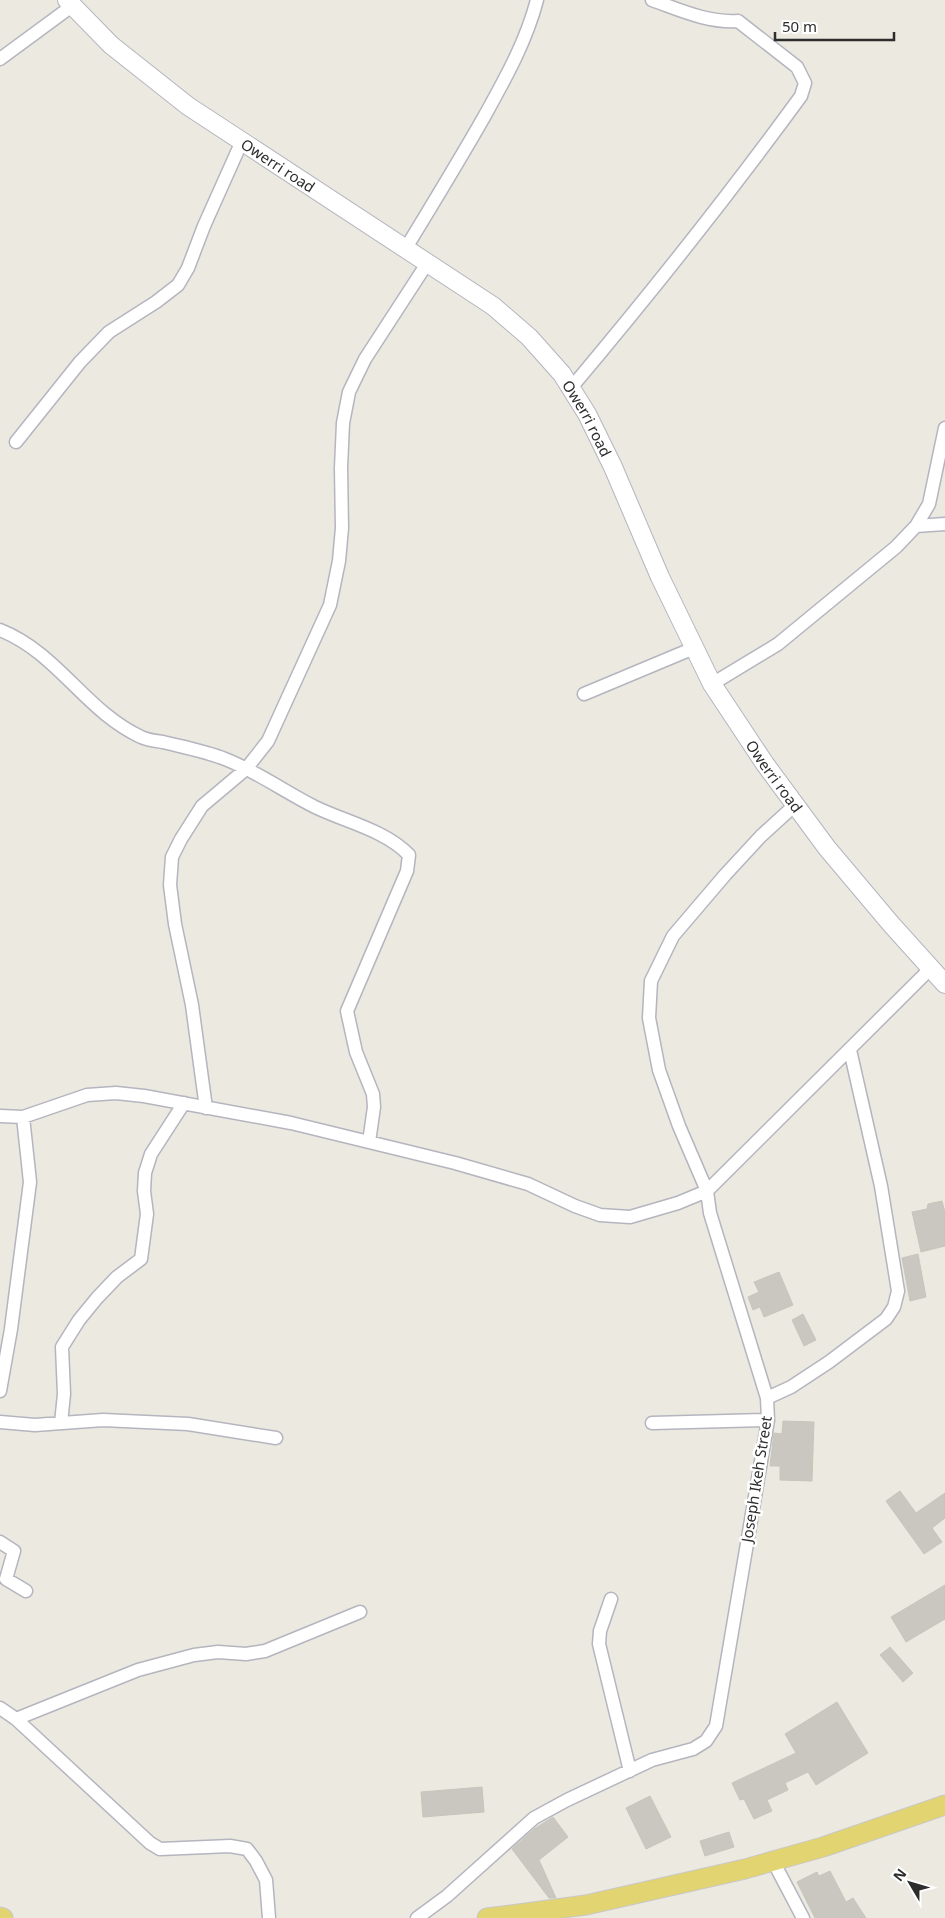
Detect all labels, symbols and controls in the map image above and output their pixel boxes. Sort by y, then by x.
scale bar [775,10,894,42]
text: 50 m [782,16,817,36]
street label: Owerri road [237,134,319,197]
street label: Owerri road [558,376,616,460]
street label: Owerri road [742,736,807,816]
street label: Joseph Ikeh Street [736,1414,776,1546]
north arrow [885,1858,935,1908]
text: N [888,1864,910,1885]

